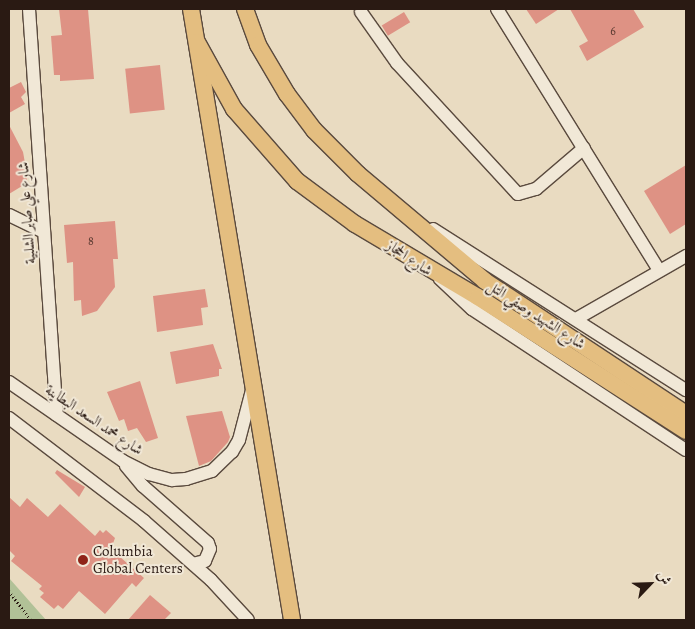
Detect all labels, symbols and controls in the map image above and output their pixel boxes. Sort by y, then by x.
house number: 6 [610,25,616,39]
street label: شارع علي صابر الشلبية [14,161,40,265]
house number: 8 [88,235,94,249]
street label: شارع الحجاز [383,236,435,280]
street label: شارع الشهيد وصفي التل [484,277,588,353]
street label: شارع محمد السعد البطاينة [42,381,146,459]
place label: Columbia Global Centers [93,542,183,577]
marker: Columbia Global Centers [77,554,89,566]
north arrow [625,559,675,609]
text: ش [653,567,676,588]

